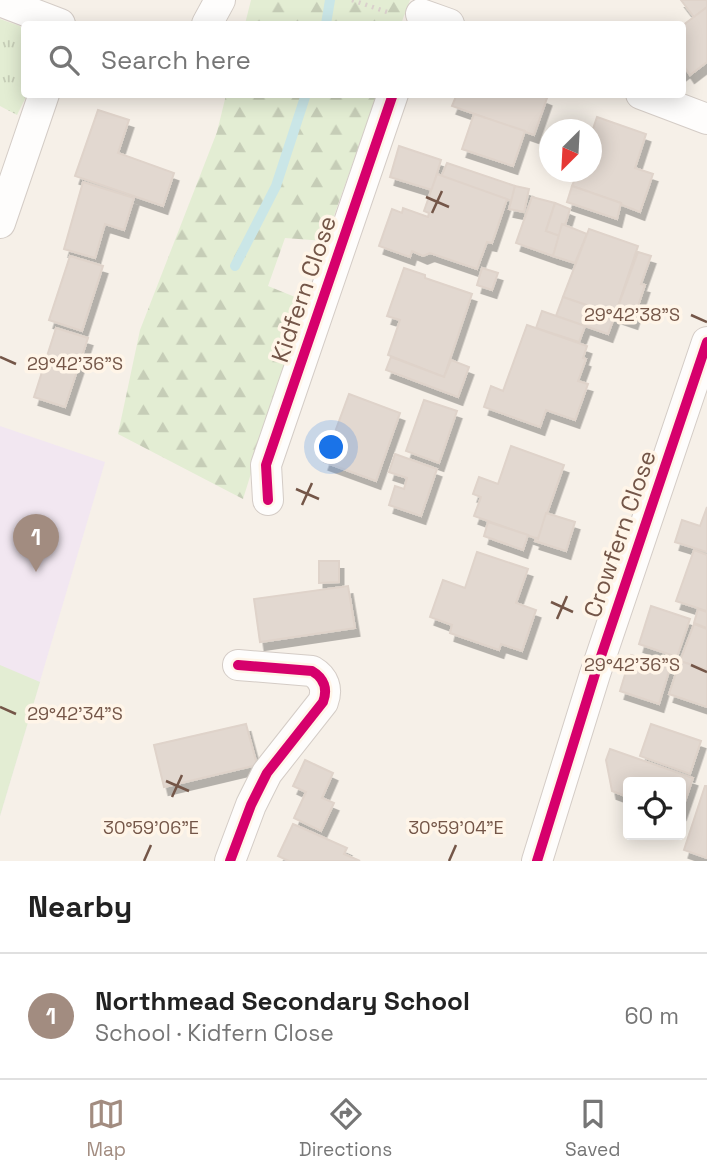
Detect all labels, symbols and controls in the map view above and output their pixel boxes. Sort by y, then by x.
search box [21,21,686,98]
icon: search [45,41,83,79]
text: Search here [101,43,251,77]
north arrow [539,119,602,182]
street label: Kidfern Close [264,211,343,366]
text: 29°42'38"S [584,303,680,326]
text: 29°42'36"S [27,352,123,375]
your location [314,430,348,464]
street label: Crowfern Close [576,446,663,622]
pin: 1 [13,514,59,572]
text: 29°42'36"S [584,653,680,676]
text: 29°42'34"S [27,702,123,725]
map controls [623,777,686,840]
button: locate [623,777,686,840]
text: 30°59'06"E [103,816,199,839]
text: 30°59'04"E [408,816,504,839]
text: Nearby [28,887,132,926]
text: Northmead Secondary School [95,984,470,1018]
text: 1 [46,1001,56,1031]
text: 60 m [624,1001,679,1031]
text: School · Kidfern Close [95,1018,334,1048]
tab: Map [86,1095,126,1162]
tab: Directions [299,1095,392,1162]
tab: Saved [565,1095,621,1162]

